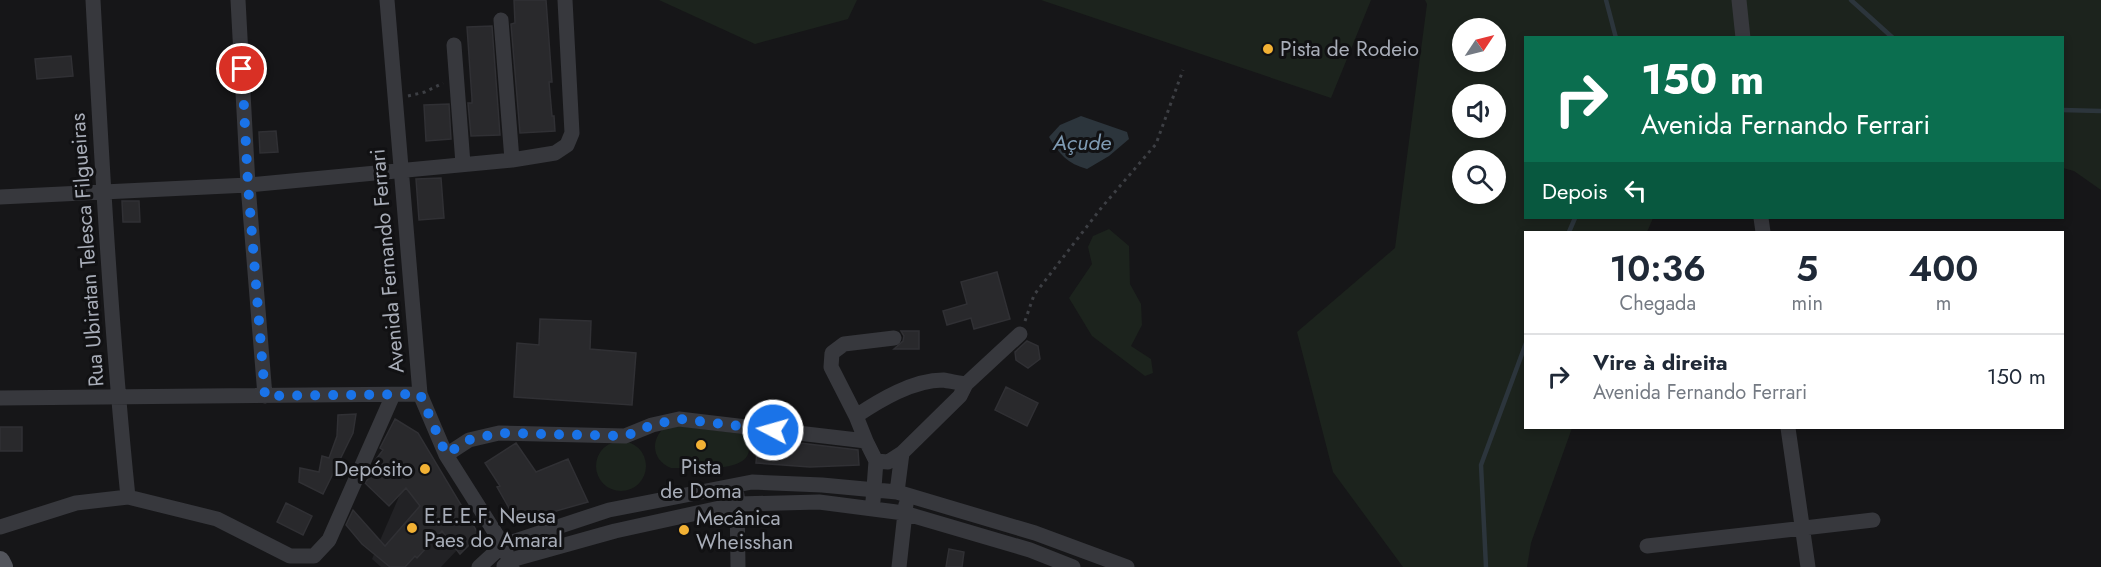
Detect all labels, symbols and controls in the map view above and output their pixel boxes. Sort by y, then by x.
north arrow [1452,18,1506,72]
map controls [1452,18,1506,204]
place label: Pista de Rodeio [1280,34,1419,64]
marker: Pista de Rodeio [1261,42,1275,56]
pin [216,43,267,94]
text: 150 m [1641,49,1764,110]
icon: arrive [225,52,258,85]
icon: right [1542,60,1620,138]
button: sound [1452,84,1506,138]
text: Avenida Fernando Ferrari [1641,105,1930,144]
street label: Rua Ubiratan Telesca Filgueiras [62,112,112,388]
water label: Açude [1052,126,1111,158]
street label: Avenida Fernando Ferrari [362,148,412,374]
button: search [1452,150,1506,204]
icon: left [1619,174,1652,207]
text: Depois [1542,175,1607,207]
text: 10:36 [1609,242,1706,294]
text: 5 [1796,242,1818,294]
text: 400 [1908,242,1979,294]
text: Chegada [1620,289,1696,318]
text: min [1792,289,1823,318]
text: m [1936,289,1951,318]
text: Vire à direita [1593,346,1728,378]
icon: right [1542,360,1575,393]
text: 150 m [1987,360,2046,392]
text: Avenida Fernando Ferrari [1593,378,1807,407]
position arrow [741,398,805,462]
marker: Pista de Doma [694,438,708,452]
place label: Pista de Doma [660,452,742,506]
place label: Depósito [334,454,413,484]
marker: Depósito [418,462,432,476]
place label: E.E.E.F. Neusa Paes do Amaral [424,501,563,555]
place label: Mecânica Wheisshan [696,503,793,557]
marker: E.E.E.F. Neusa Paes do Amaral [405,521,419,535]
marker: Mecânica Wheisshan [677,523,691,537]

